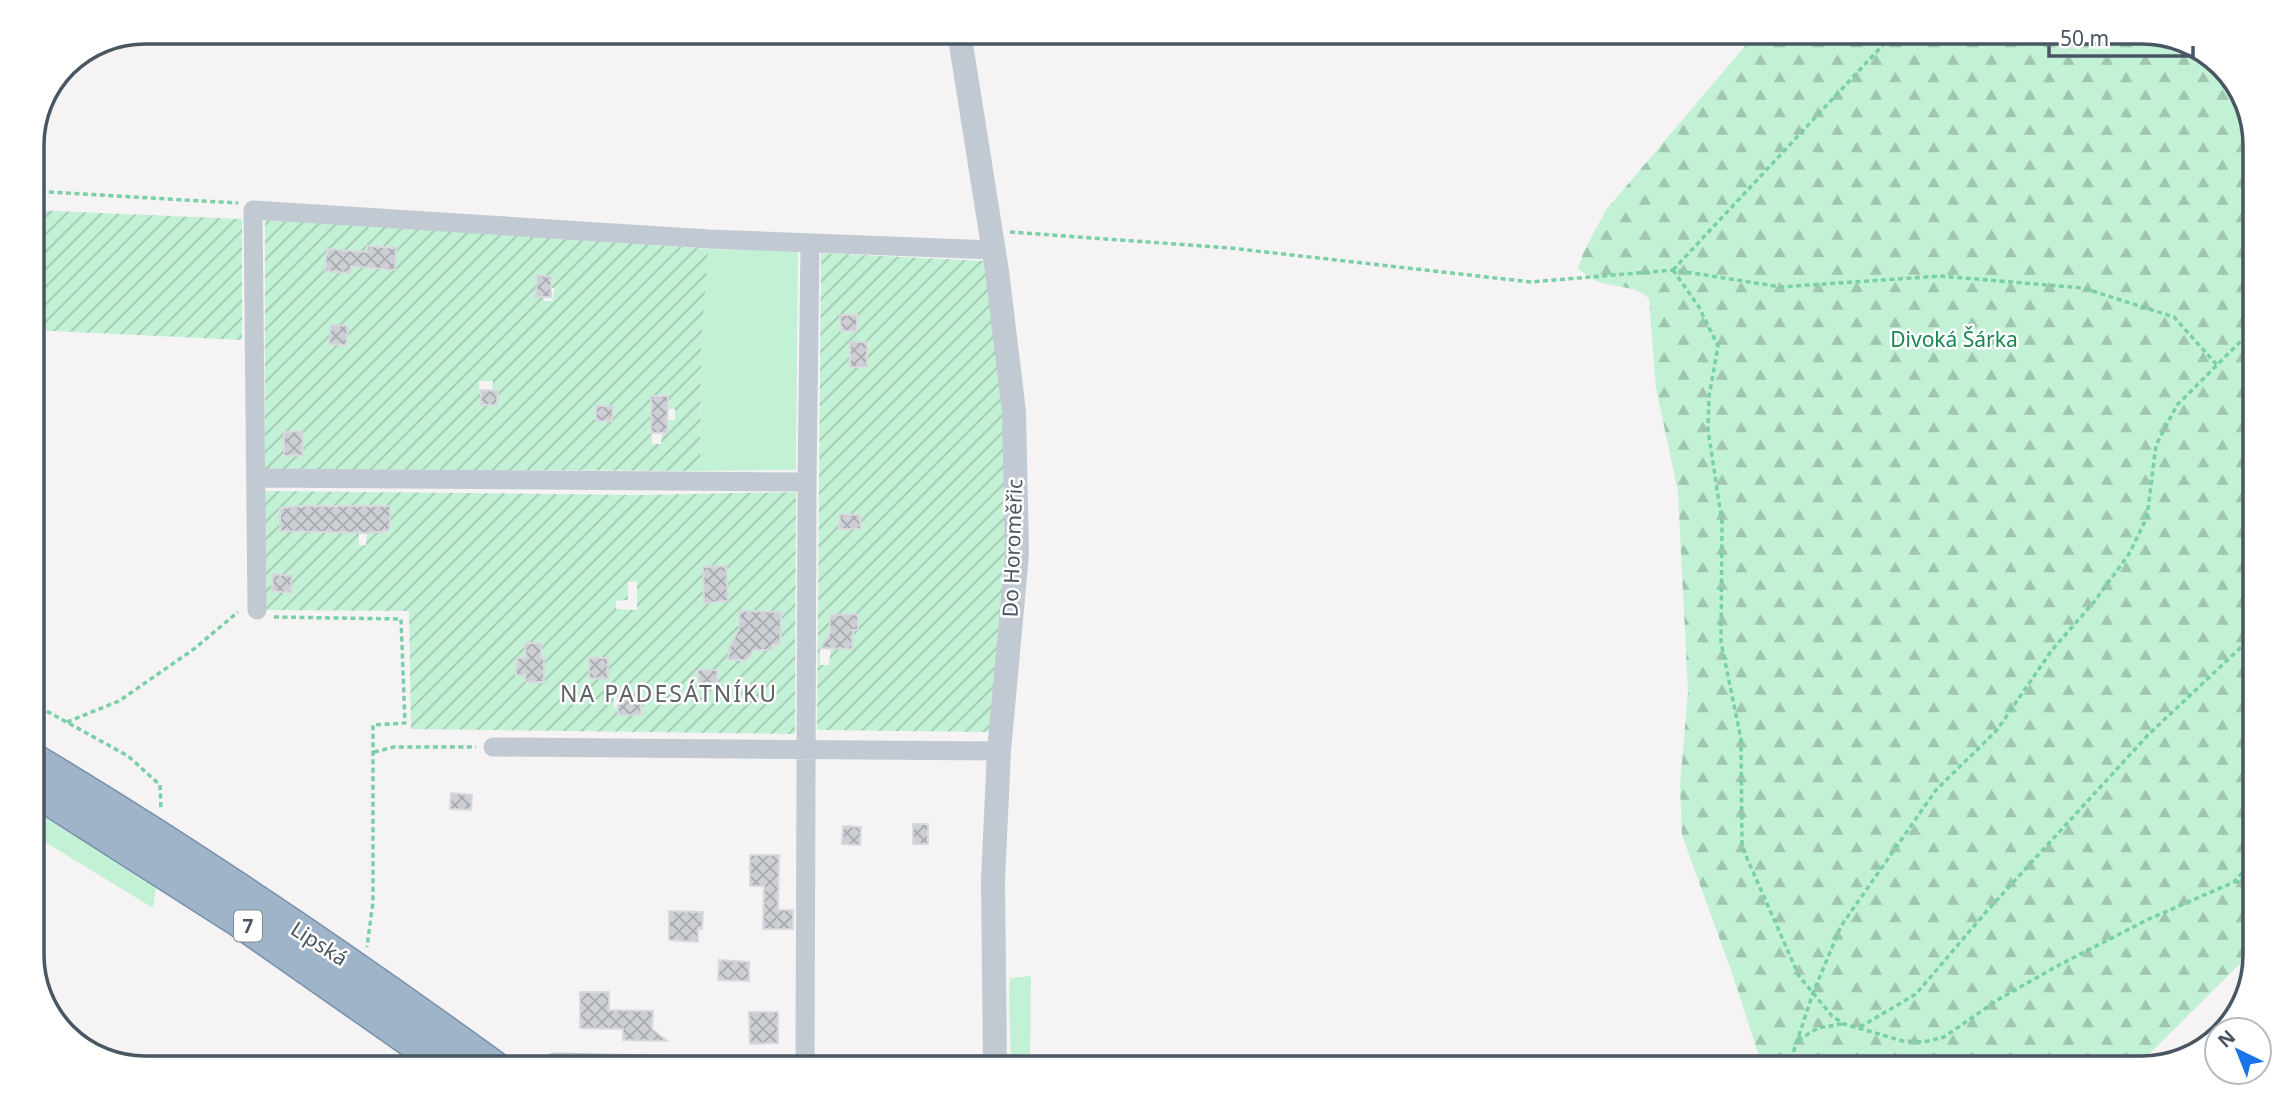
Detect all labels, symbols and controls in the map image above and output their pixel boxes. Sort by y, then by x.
scale bar [2049,14,2192,58]
text: 50 m [2060,24,2109,52]
park label: Divoká Šárka [1890,325,2018,353]
street label: Do Horoměřic [996,478,1028,618]
district label: NA PADESÁTNÍKU [560,677,778,709]
road number: 7 [234,910,262,942]
street label: Lipská [286,914,353,972]
north arrow [2203,1016,2273,1086]
text: N [2212,1024,2241,1053]

